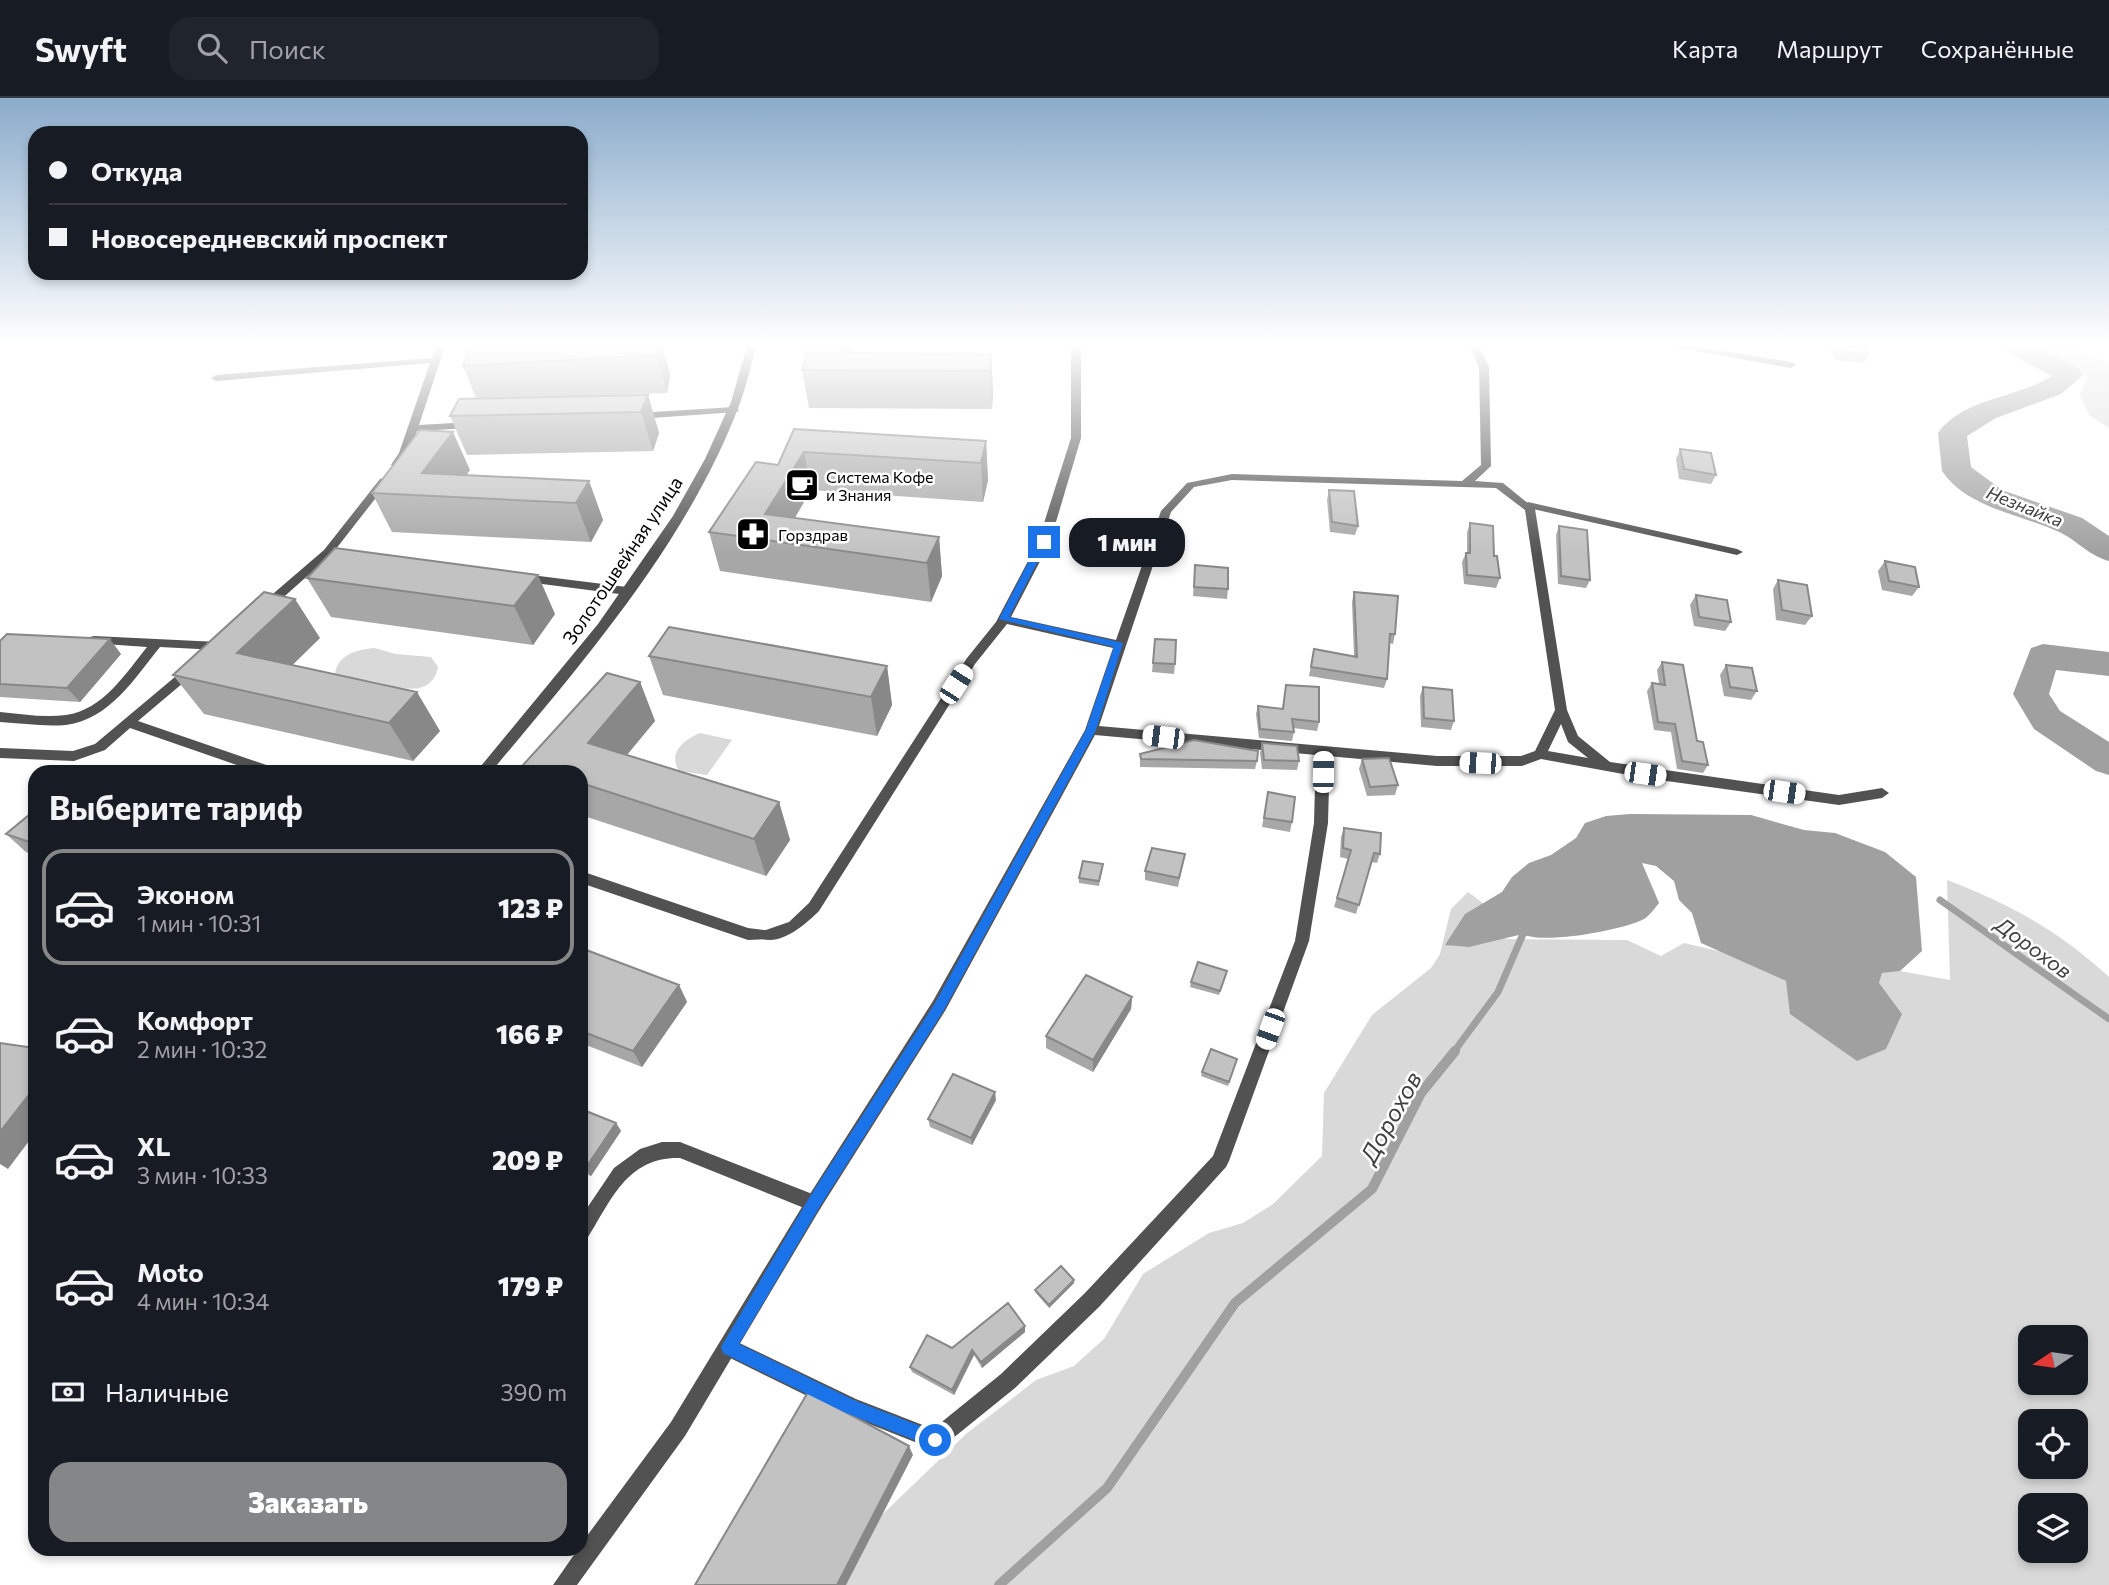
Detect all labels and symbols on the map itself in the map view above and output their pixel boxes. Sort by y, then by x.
cafe icon: Система Кофе и Знания [783,466,821,504]
place label: Система Кофе и Знания [826,467,933,504]
street label: Золотошвейная улица [557,472,687,648]
water label: Незнайка [1984,481,2066,531]
pharmacy icon: Горздрав [734,515,772,553]
callout: 1 мин [1068,518,1184,566]
place label: Горздрав [778,525,848,544]
route end [1028,526,1060,558]
car [936,661,977,707]
car [1141,724,1186,750]
car [1313,751,1334,793]
car [1459,752,1502,774]
car [1623,761,1668,787]
car [1762,779,1807,805]
water label: Дорохов [1990,910,2077,983]
car [1253,1006,1288,1052]
water label: Дорохов [1352,1066,1427,1170]
north arrow [2018,1325,2088,1395]
route start [919,1424,951,1456]

